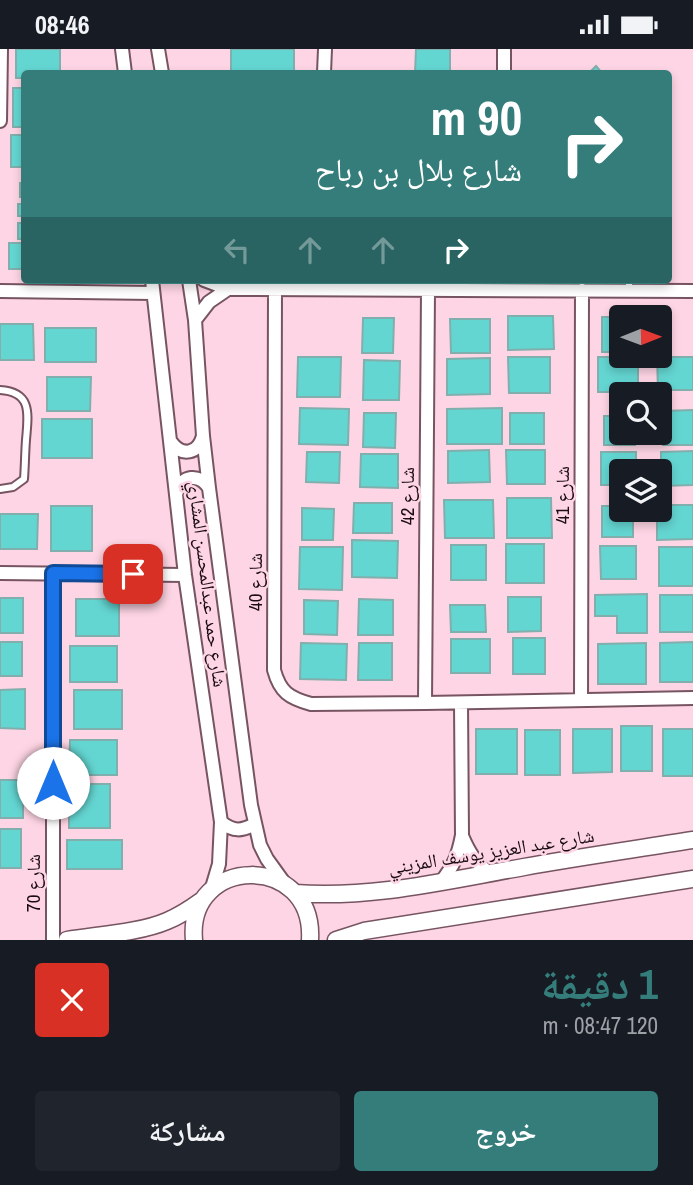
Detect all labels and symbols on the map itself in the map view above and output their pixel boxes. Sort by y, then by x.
north arrow [609,305,672,367]
street label: شارع 41 [549,466,575,524]
street label: شارع 42 [394,467,420,525]
street label: شارع حمد عبدالمحسن المشاري [180,479,234,689]
pin [103,544,163,604]
street label: شارع 40 [242,553,268,611]
position arrow [16,746,90,820]
street label: شارع عبد العزيز يوسف المزيني [386,822,596,883]
street label: شارع 70 [20,854,46,912]

